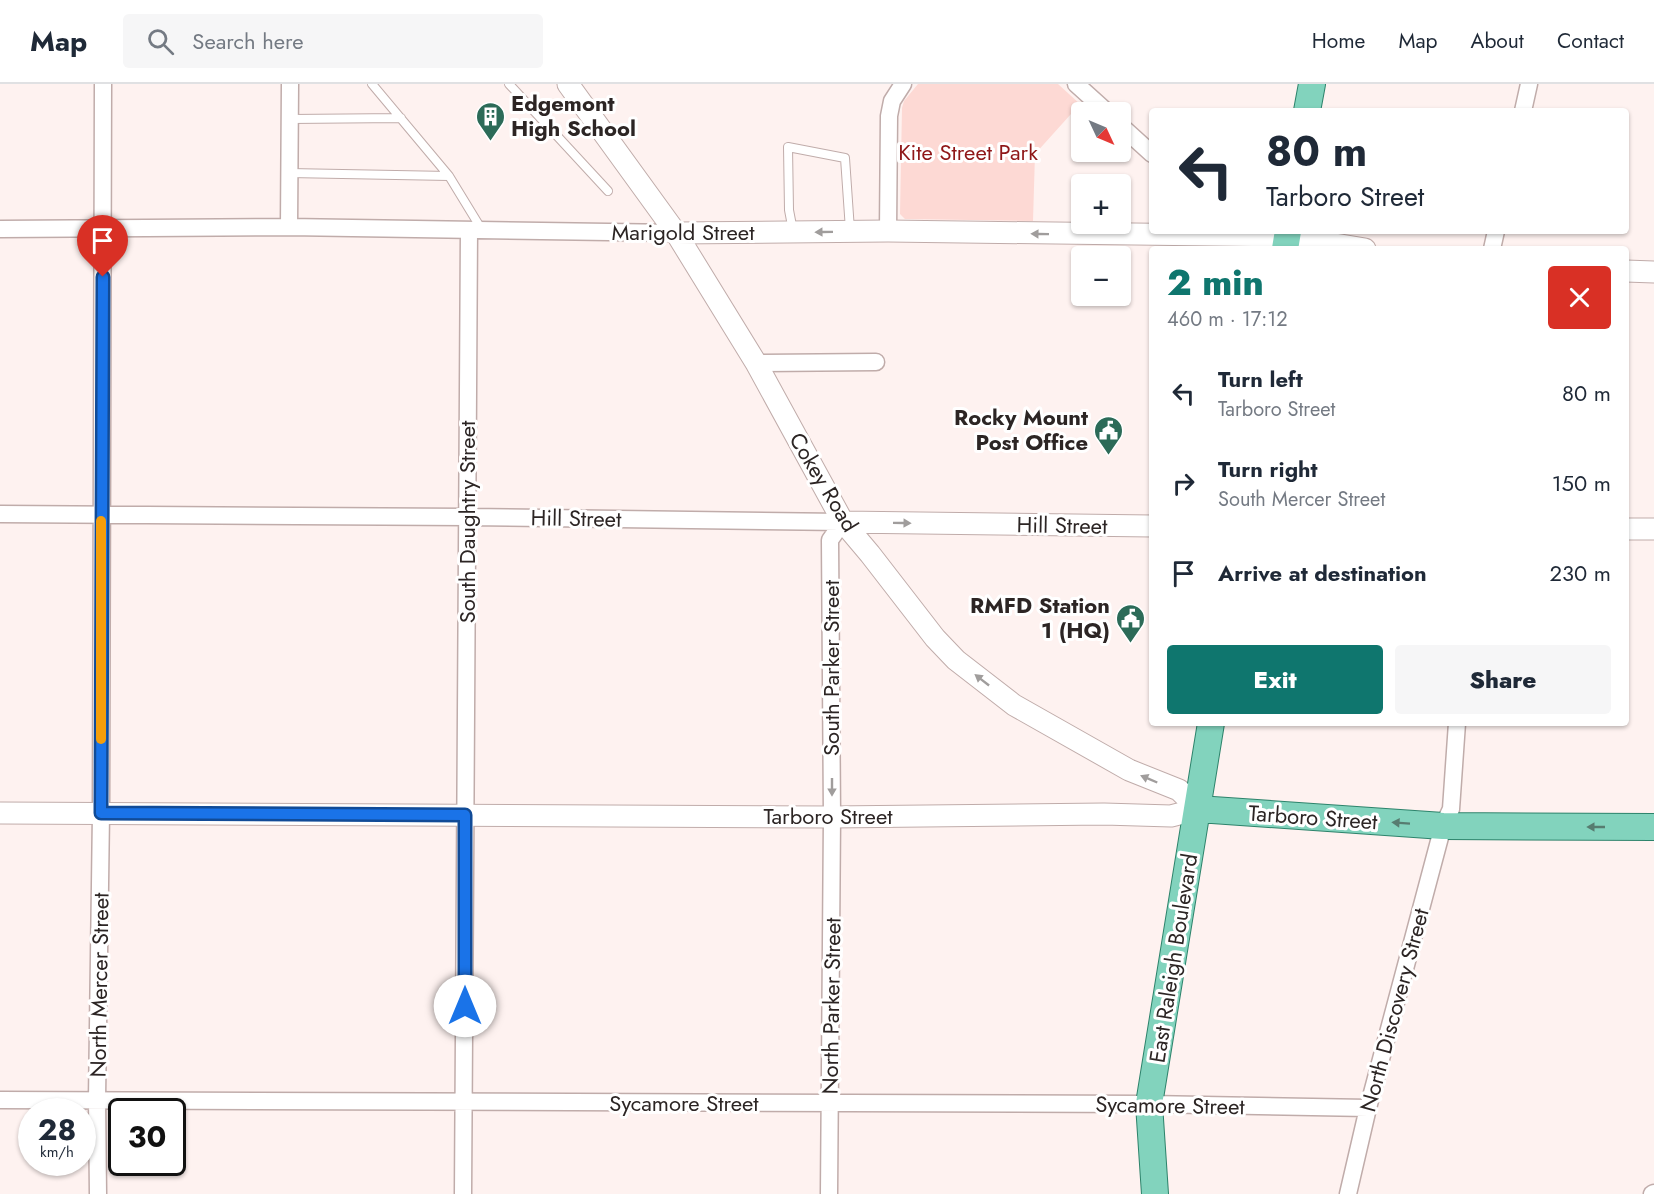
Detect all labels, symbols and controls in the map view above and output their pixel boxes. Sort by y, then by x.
search box [123,14,543,68]
text: Map [30,21,87,62]
icon: search [144,25,177,58]
text: Search here [192,25,304,57]
text: Home [1312,26,1365,56]
text: Map [1398,26,1438,56]
text: About [1471,26,1524,56]
text: Contact [1557,26,1624,56]
place label: Edgemont High School [511,87,636,144]
building icon: Edgemont High School [474,100,506,142]
north arrow [1071,102,1131,162]
map controls [1071,102,1131,306]
text: 80 m [1266,121,1367,182]
icon: left [1167,132,1245,210]
park label: Kite Street Park [898,136,1038,168]
button: + [1071,174,1131,234]
text: Tarboro Street [1266,177,1424,216]
pin [77,215,128,277]
street label: Marigold Street [612,216,755,248]
icon: arrive [86,224,119,257]
one-way arrow [814,227,833,236]
one-way arrow [1030,229,1049,238]
button: − [1071,246,1131,306]
text: 2 min [1167,256,1264,308]
button: close [1548,266,1611,329]
text: 460 m · 17:12 [1167,305,1288,334]
text: Turn left [1218,363,1303,395]
icon: left [1167,377,1200,410]
text: 80 m [1562,377,1611,409]
text: Tarboro Street [1218,395,1335,424]
place label: Rocky Mount Post Office [954,401,1088,458]
public building icon: Rocky Mount Post Office [1093,414,1125,456]
street label: South Daughtry Street [451,420,483,623]
street label: Cokey Road [782,426,866,538]
text: Turn right [1218,453,1318,485]
icon: right [1167,467,1200,500]
text: 150 m [1552,467,1611,499]
text: South Mercer Street [1218,485,1385,514]
street label: Hill Street [530,501,622,535]
street label: Hill Street [1016,508,1108,542]
one-way arrow [892,518,911,528]
icon: arrive [1167,557,1200,590]
text: Arrive at destination [1218,557,1427,589]
text: 230 m [1550,557,1611,589]
street label: South Parker Street [815,579,847,756]
place label: RMFD Station 1 (HQ) [970,589,1110,646]
public building icon: RMFD Station 1 (HQ) [1115,602,1147,644]
button: Exit [1167,645,1383,714]
button: Share [1395,645,1611,714]
one-way arrow [974,675,989,687]
one-way arrow [1141,774,1158,783]
one-way arrow [827,777,837,796]
street label: Tarboro Street [1248,797,1379,838]
street label: Tarboro Street [763,800,893,832]
one-way arrow [1391,818,1410,828]
one-way arrow [1586,822,1605,831]
street label: East Raleigh Boulevard [1141,851,1205,1065]
street label: North Mercer Street [81,892,117,1078]
street label: North Discovery Street [1351,904,1437,1115]
street label: North Parker Street [813,917,849,1095]
position arrow [433,974,497,1038]
street label: Sycamore Street [609,1087,759,1119]
street label: Sycamore Street [1095,1088,1246,1122]
speed limit sign: 30 [108,1098,186,1176]
text: 28 [38,1108,76,1151]
text: km/h [40,1141,74,1163]

